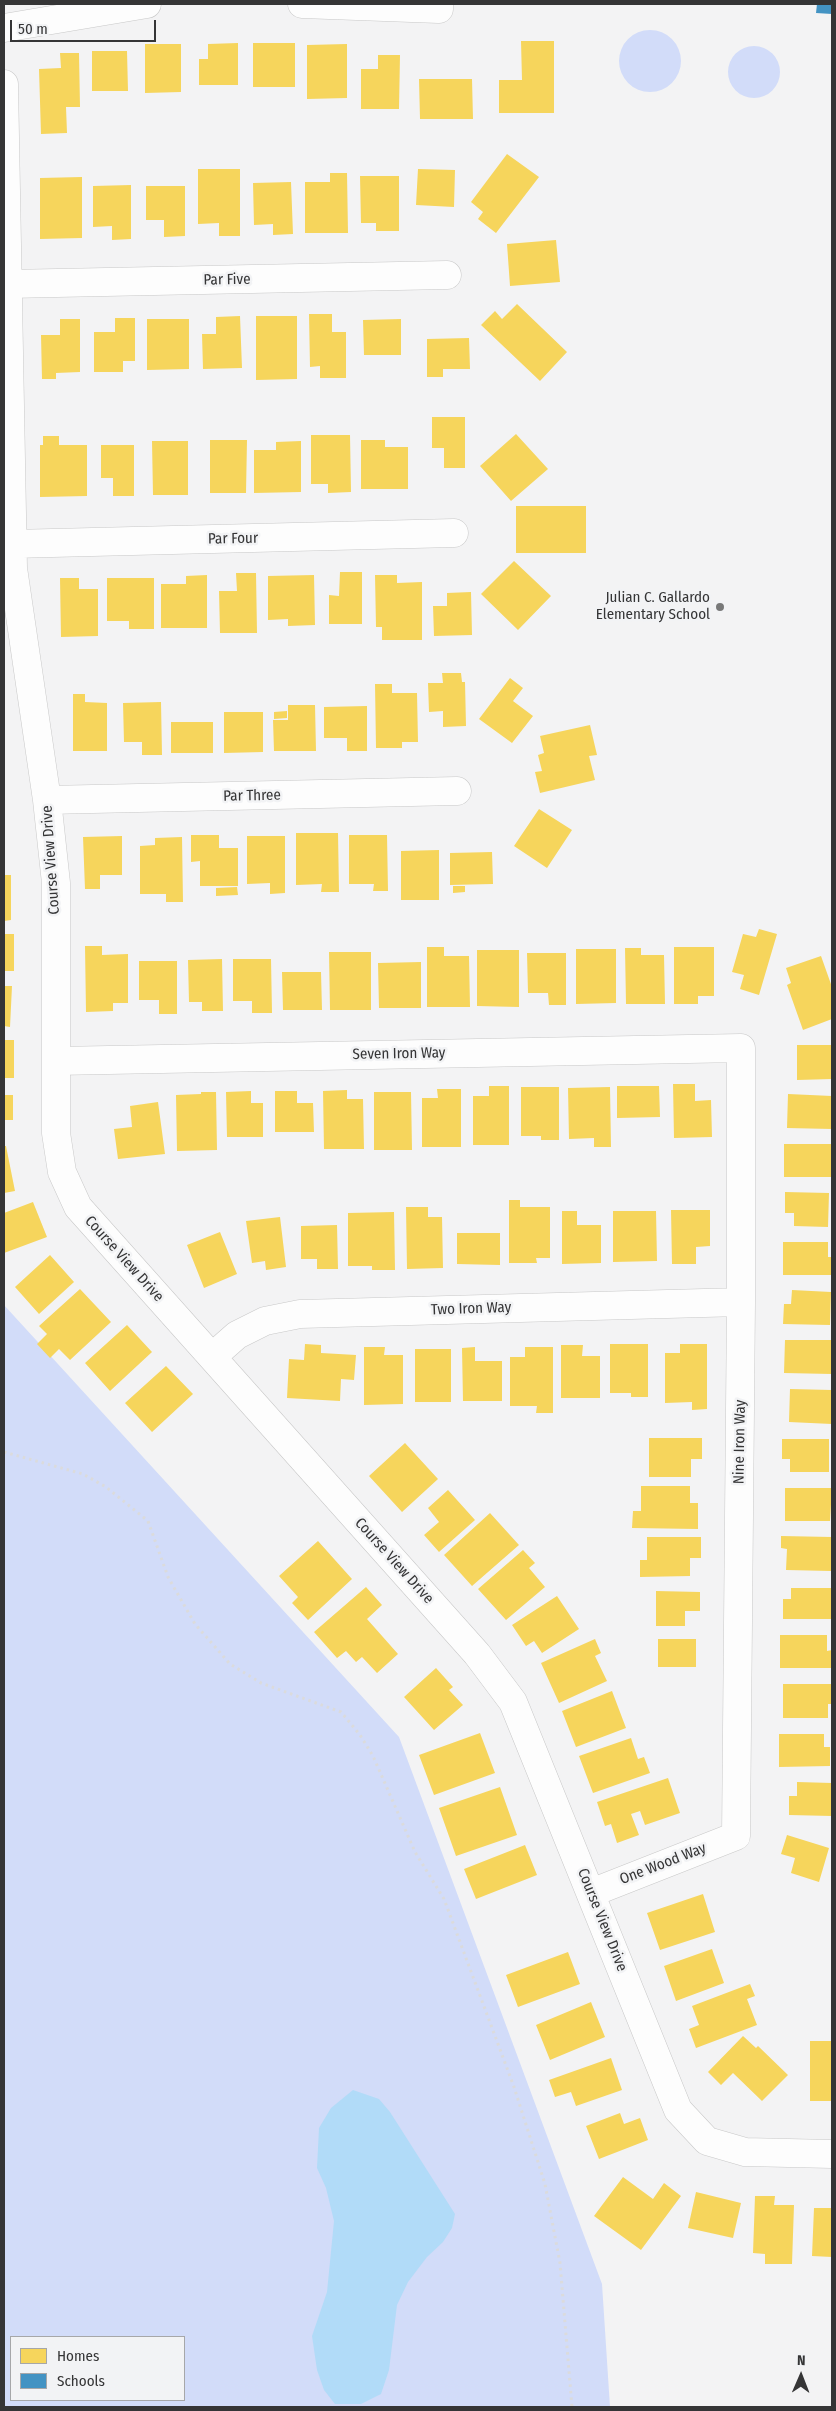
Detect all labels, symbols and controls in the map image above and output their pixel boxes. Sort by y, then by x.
scale bar [12,10,159,42]
text: 50 m [18,20,48,38]
street label: Par Five [203,271,251,289]
street label: Par Four [208,530,258,548]
place label: Julian C. Gallardo Elementary School [596,589,710,624]
marker: Julian C. Gallardo Elementary School [714,601,726,613]
street label: Par Three [223,786,281,806]
street label: Course View Drive [38,805,64,915]
street label: Seven Iron Way [352,1044,446,1064]
street label: Course View Drive [81,1212,167,1306]
street label: Two Iron Way [431,1299,511,1319]
street label: Nine Iron Way [730,1400,750,1484]
street label: Course View Drive [351,1514,437,1608]
street label: One Wood Way [617,1839,709,1889]
street label: Course View Drive [573,1866,631,1974]
legend [10,2336,185,2401]
text: Homes [57,2347,99,2365]
north arrow [776,2351,826,2401]
text: N [797,2352,806,2369]
text: Schools [57,2372,105,2390]

